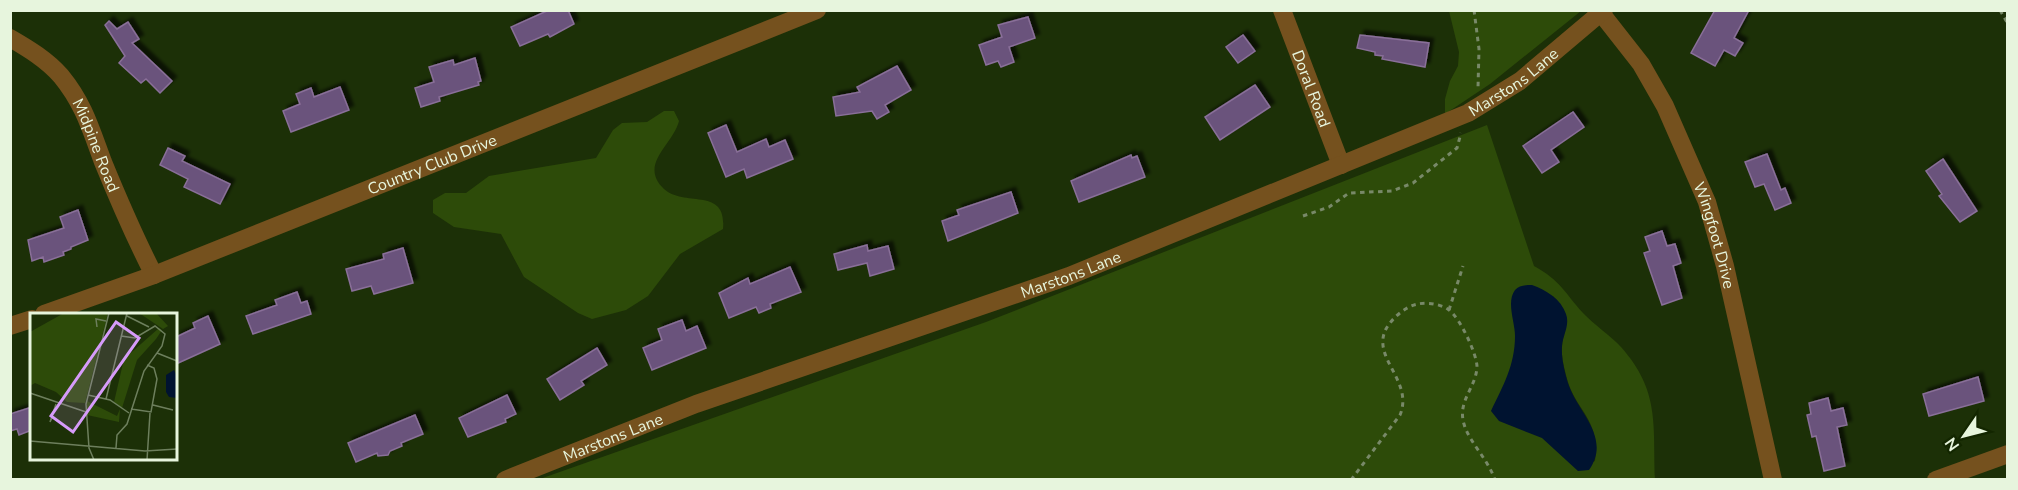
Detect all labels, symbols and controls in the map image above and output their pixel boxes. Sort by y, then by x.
street label: Marstons Lane [1465,43,1564,122]
street label: Doral Road [1286,47,1336,131]
street label: Midpine Road [67,95,124,196]
street label: Country Club Drive [364,129,500,201]
street label: Wingfoot Drive [1688,179,1740,291]
street label: Marstons Lane [1018,246,1124,304]
inset map [30,313,177,460]
north arrow [1934,406,1994,466]
street label: Marstons Lane [560,408,666,468]
text: N [1940,433,1965,455]

